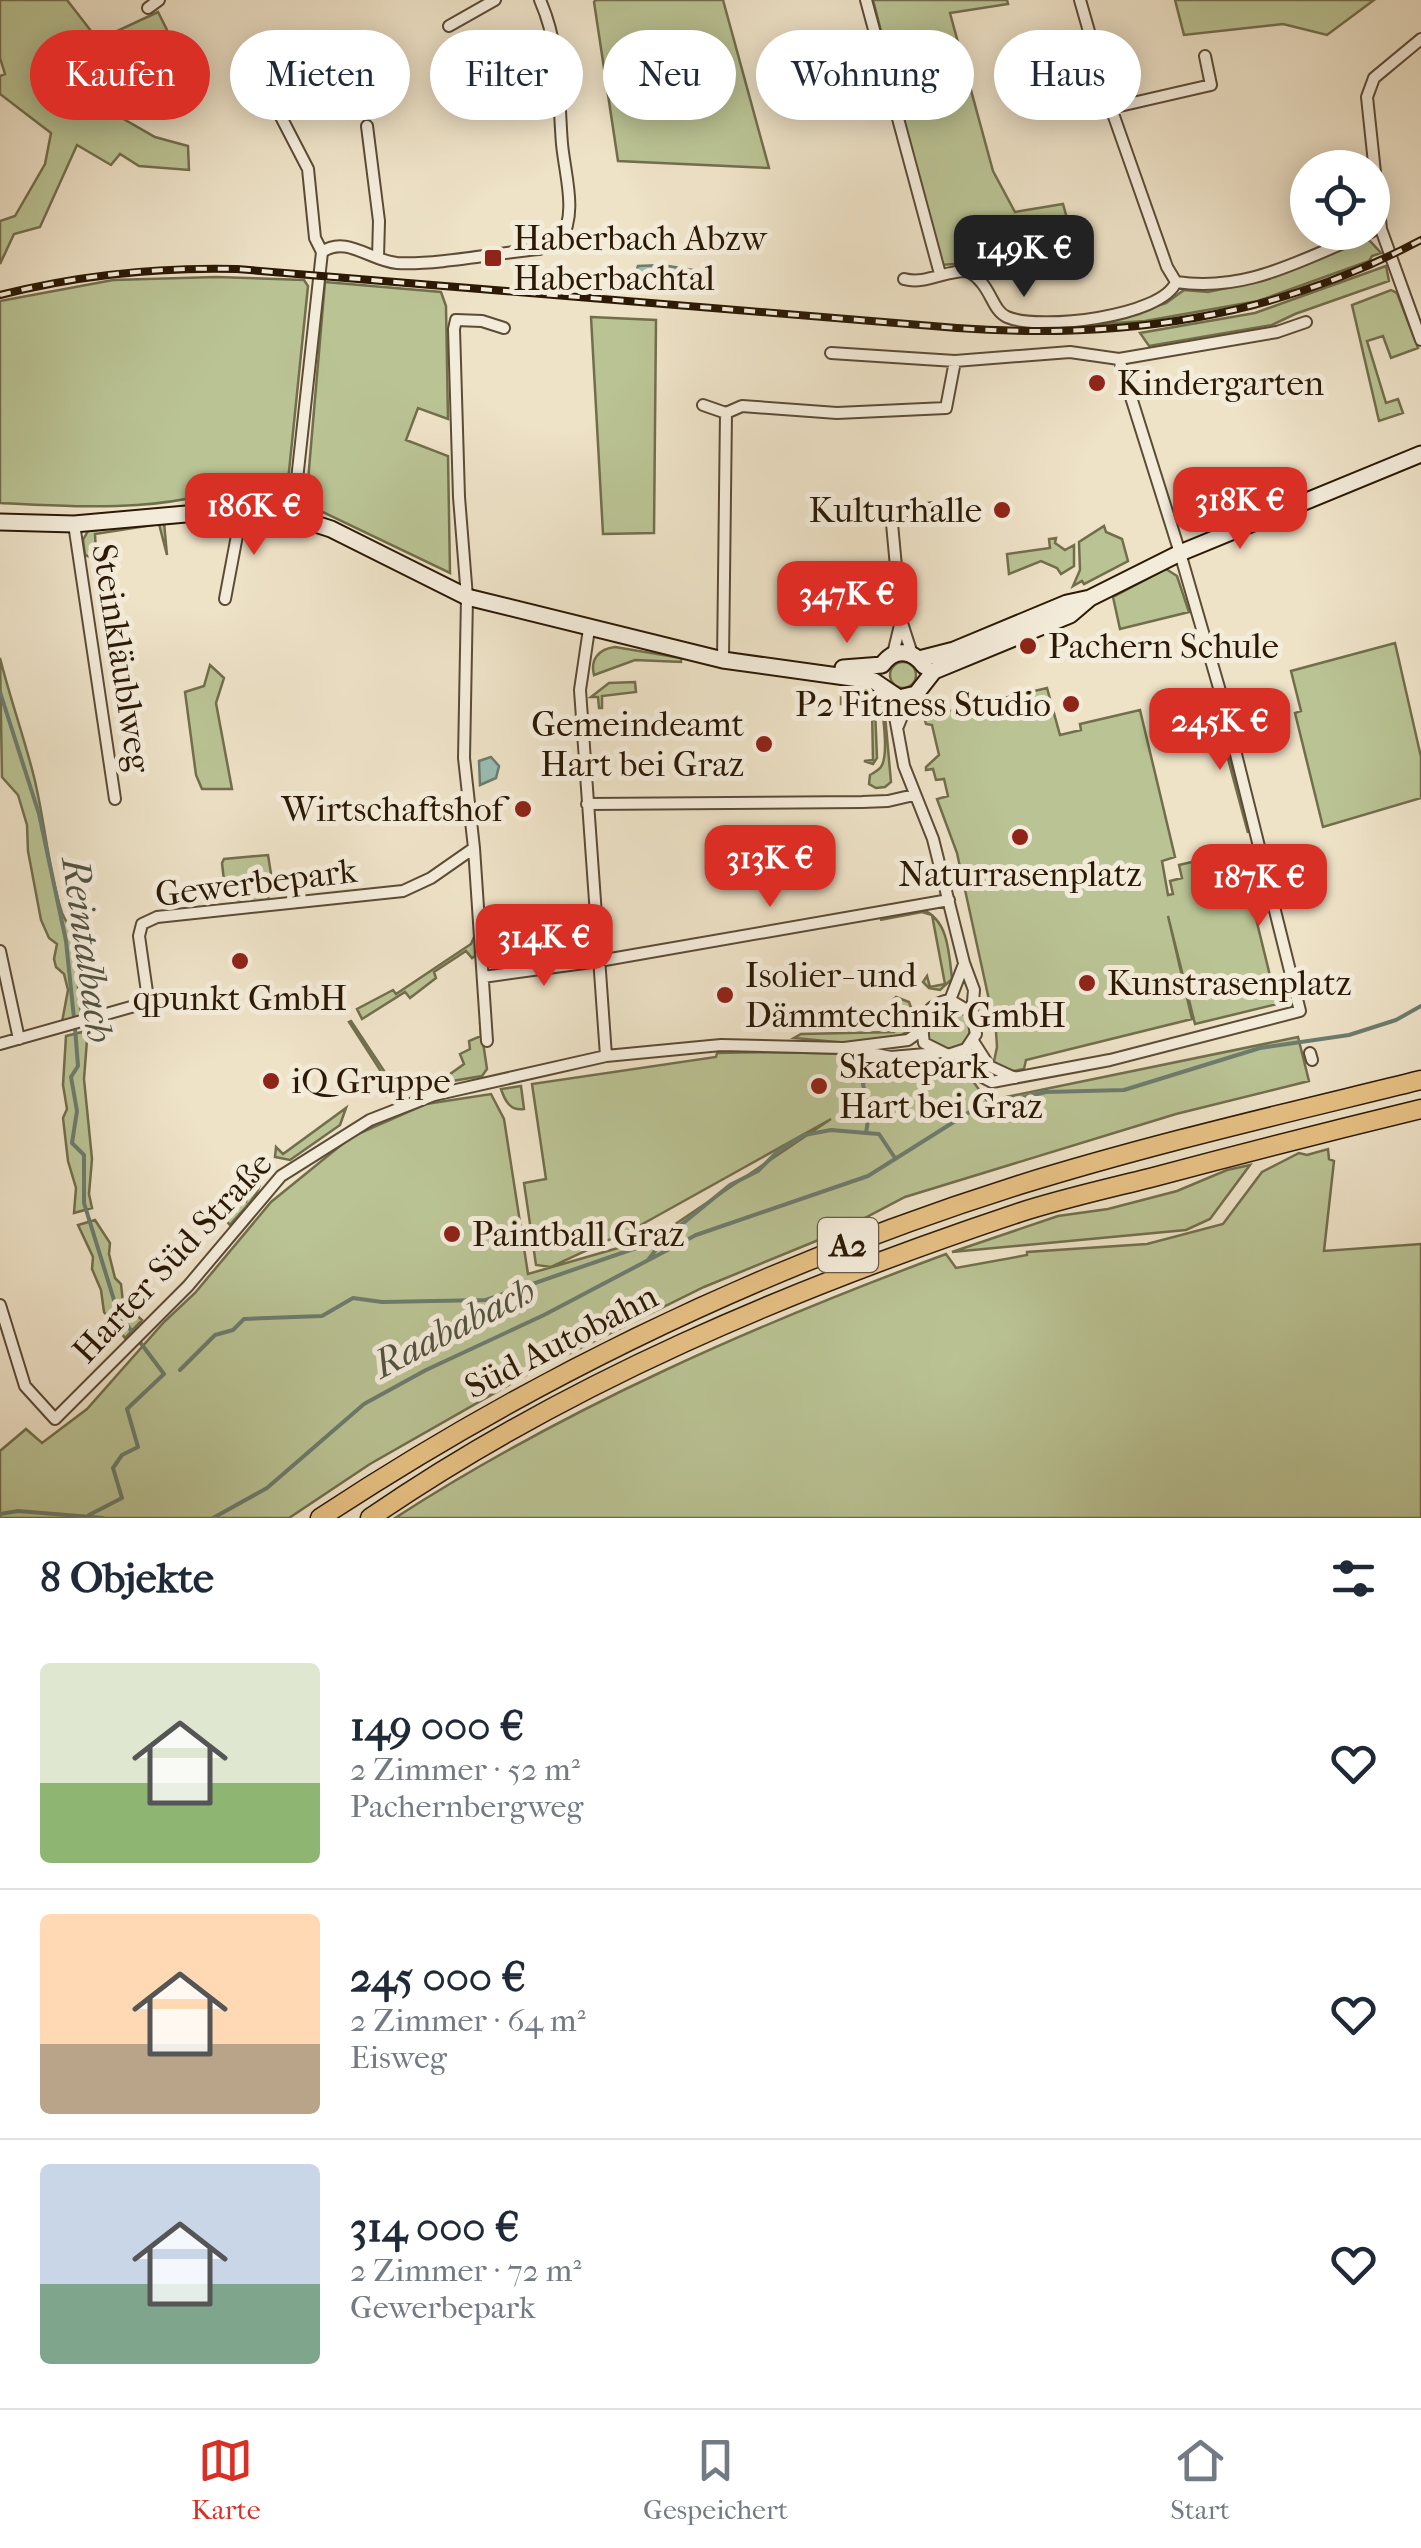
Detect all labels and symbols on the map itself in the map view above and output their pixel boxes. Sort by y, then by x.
pin: 149K € [943,215,1105,300]
place label: Haberbach Abzw Haberbachtal [513,218,768,299]
marker: Haberbach Abzw Haberbachtal [482,247,504,269]
place label: Kindergarten [1117,363,1324,404]
marker: Kindergarten [1086,372,1108,394]
pin: 318K € [1159,467,1321,552]
pin: 186K € [173,473,335,558]
place label: Kulturhalle [809,490,982,531]
marker: Kulturhalle [991,499,1013,521]
street label: Steinkläublweg [83,541,160,776]
pin: 347K € [766,561,928,646]
place label: Pachern Schule [1048,626,1279,667]
marker: Pachern Schule [1017,635,1039,657]
place label: P2 Fitness Studio [795,684,1051,725]
pin: 245K € [1139,688,1301,773]
marker: P2 Fitness Studio [1060,693,1082,715]
place label: Gemeindeamt Hart bei Graz [531,704,744,785]
marker: Gemeindeamt Hart bei Graz [753,733,775,755]
place label: Wirtschaftshof [281,789,510,830]
marker: Wirtschaftshof [512,798,534,820]
pin: 313K € [689,825,851,910]
marker: Naturrasenplatz [1009,826,1031,848]
pin: 187K € [1178,844,1340,929]
street label: Gewerbepark [153,850,360,915]
water label: Reintalbach [52,852,123,1046]
place label: Naturrasenplatz [898,854,1142,895]
pin: 314K € [463,904,625,989]
marker: qpunkt GmbH [229,950,251,972]
place label: Isolier- und Dämmtechnik GmbH [745,955,1066,1036]
place label: Kunstrasenplatz [1107,963,1351,1004]
marker: Kunstrasenplatz [1076,972,1098,994]
place label: qpunkt GmbH [133,978,347,1019]
marker: Isolier- und Dämmtechnik GmbH [714,984,736,1006]
place label: Skatepark Hart bei Graz [839,1046,1043,1127]
place label: iQ Gruppe [291,1061,451,1102]
marker: iQ Gruppe [260,1070,282,1092]
marker: Skatepark Hart bei Graz [808,1075,830,1097]
street label: Harter Süd Straße [64,1143,281,1371]
place label: Paintball Graz [472,1214,685,1255]
road number: A2 [818,1218,878,1272]
marker: Paintball Graz [441,1223,463,1245]
water label: Raababach [363,1268,543,1389]
street label: Süd Autobahn [458,1275,664,1408]

